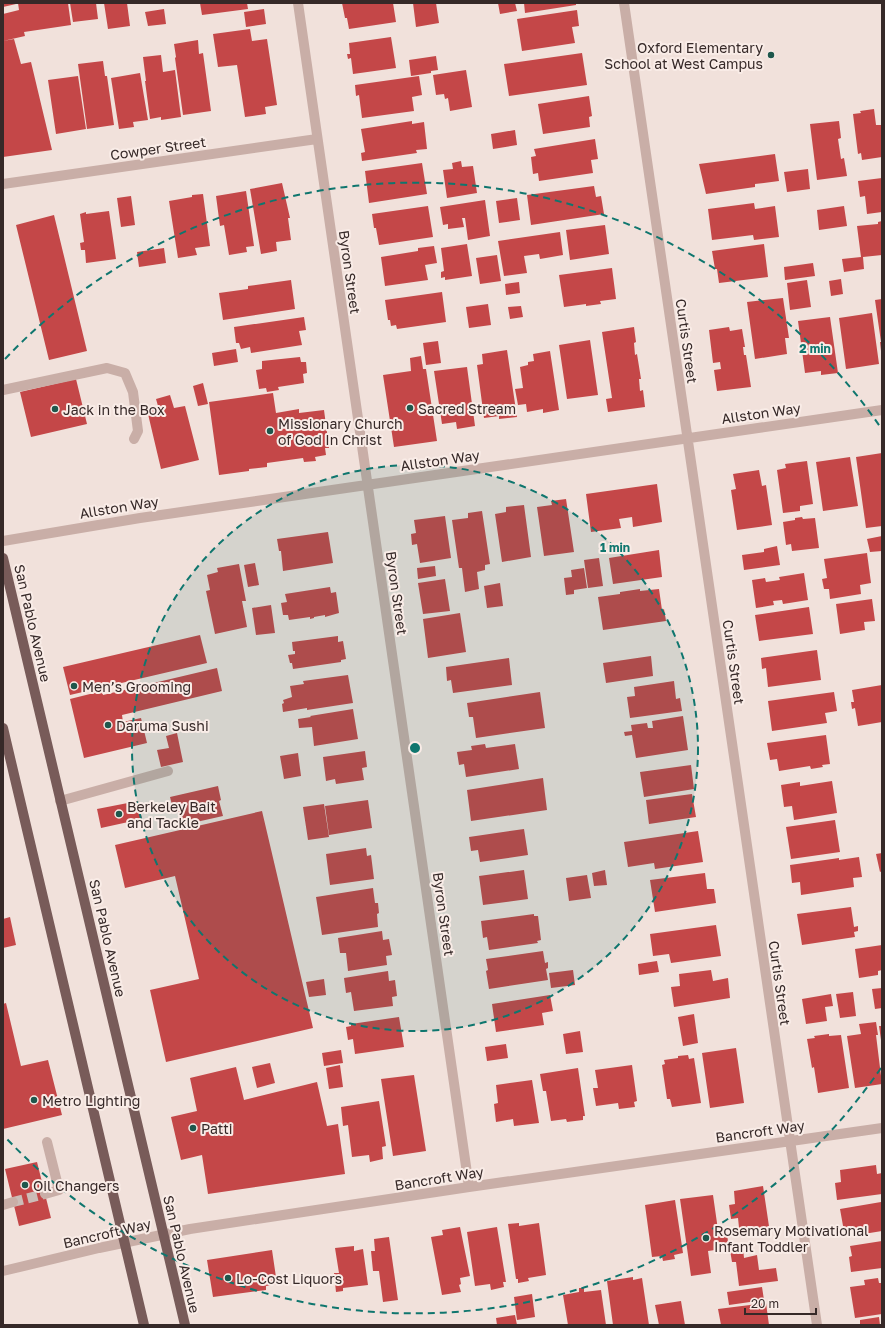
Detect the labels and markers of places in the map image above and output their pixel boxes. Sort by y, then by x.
place label: Oxford Elementary School at West Campus [604,39,763,72]
marker: Oxford Elementary School at West Campus [766,50,776,60]
place label: Sacred Stream [418,400,516,417]
place label: Jack in the Box [63,401,165,418]
marker: Sacred Stream [405,403,415,413]
marker: Jack in the Box [50,404,60,414]
place label: Missionary Church of God In Christ [278,415,403,448]
marker: Missionary Church of God In Christ [265,426,275,436]
place label: Men’s Grooming [82,678,191,695]
marker: Men’s Grooming [69,681,79,691]
place label: Daruma Sushi [116,717,209,734]
marker: Daruma Sushi [103,720,113,730]
centre of rings [408,741,422,755]
place label: Berkeley Bait and Tackle [127,798,216,831]
marker: Berkeley Bait and Tackle [114,809,124,819]
place label: Metro Lighting [42,1092,140,1109]
marker: Metro Lighting [29,1095,39,1105]
place label: Patti [201,1120,233,1137]
marker: Patti [188,1123,198,1133]
place label: Oil Changers [33,1177,119,1194]
marker: Oil Changers [20,1180,30,1190]
place label: Rosemary Motivational Infant Toddler [714,1222,869,1255]
marker: Rosemary Motivational Infant Toddler [701,1233,711,1243]
place label: Lo-Cost Liquors [236,1270,342,1287]
marker: Lo-Cost Liquors [223,1273,233,1283]

